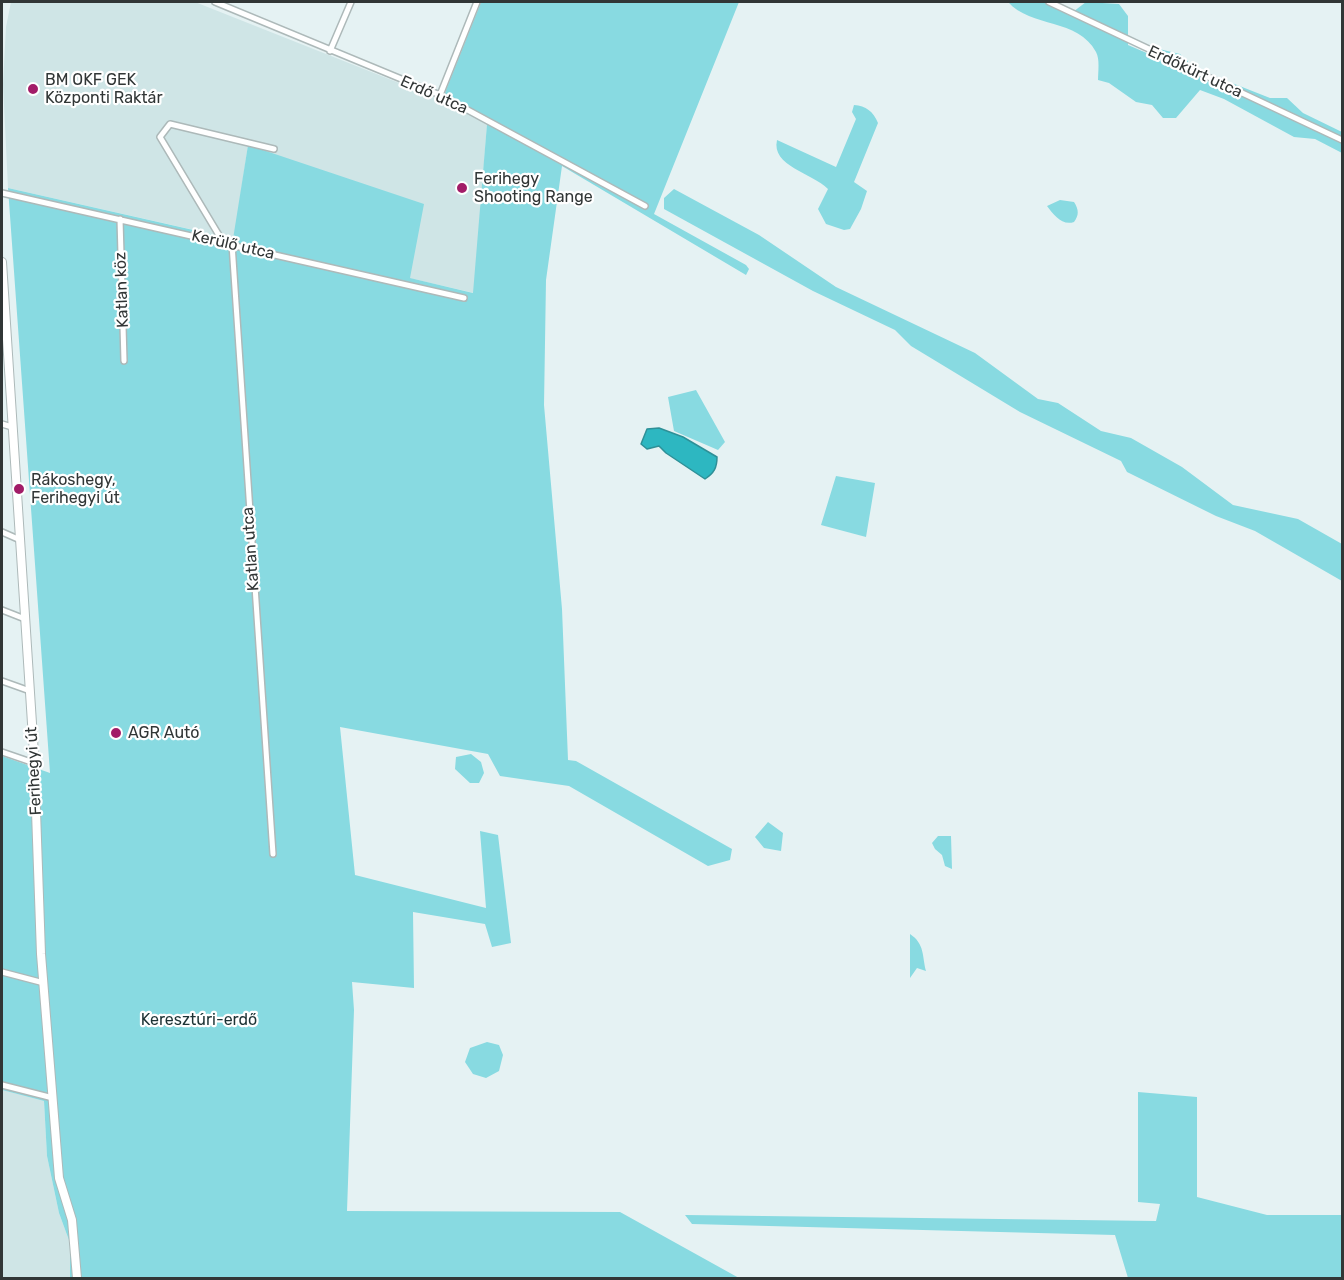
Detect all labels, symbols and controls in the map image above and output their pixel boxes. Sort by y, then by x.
street label: Erdőkürt utca [1145,42,1245,102]
place label: BM OKF GEK Központi Raktár [45,70,162,108]
street label: Erdő utca [397,72,471,118]
marker: BM OKF GEK Központi Raktár [26,82,40,96]
place label: Ferihegy Shooting Range [474,169,593,207]
marker: Ferihegy Shooting Range [455,181,469,195]
street label: Kerülő utca [190,226,276,264]
street label: Katlan köz [111,252,133,328]
place label: Rákoshegy, Ferihegyi út [31,470,120,508]
marker: Rákoshegy, Ferihegyi út [12,482,26,496]
street label: Katlan utca [238,506,264,592]
place label: AGR Autó [128,723,199,743]
street label: Ferihegyi út [22,726,46,816]
marker: AGR Autó [109,726,123,740]
park label: Keresztúri-erdő [141,1010,257,1030]

